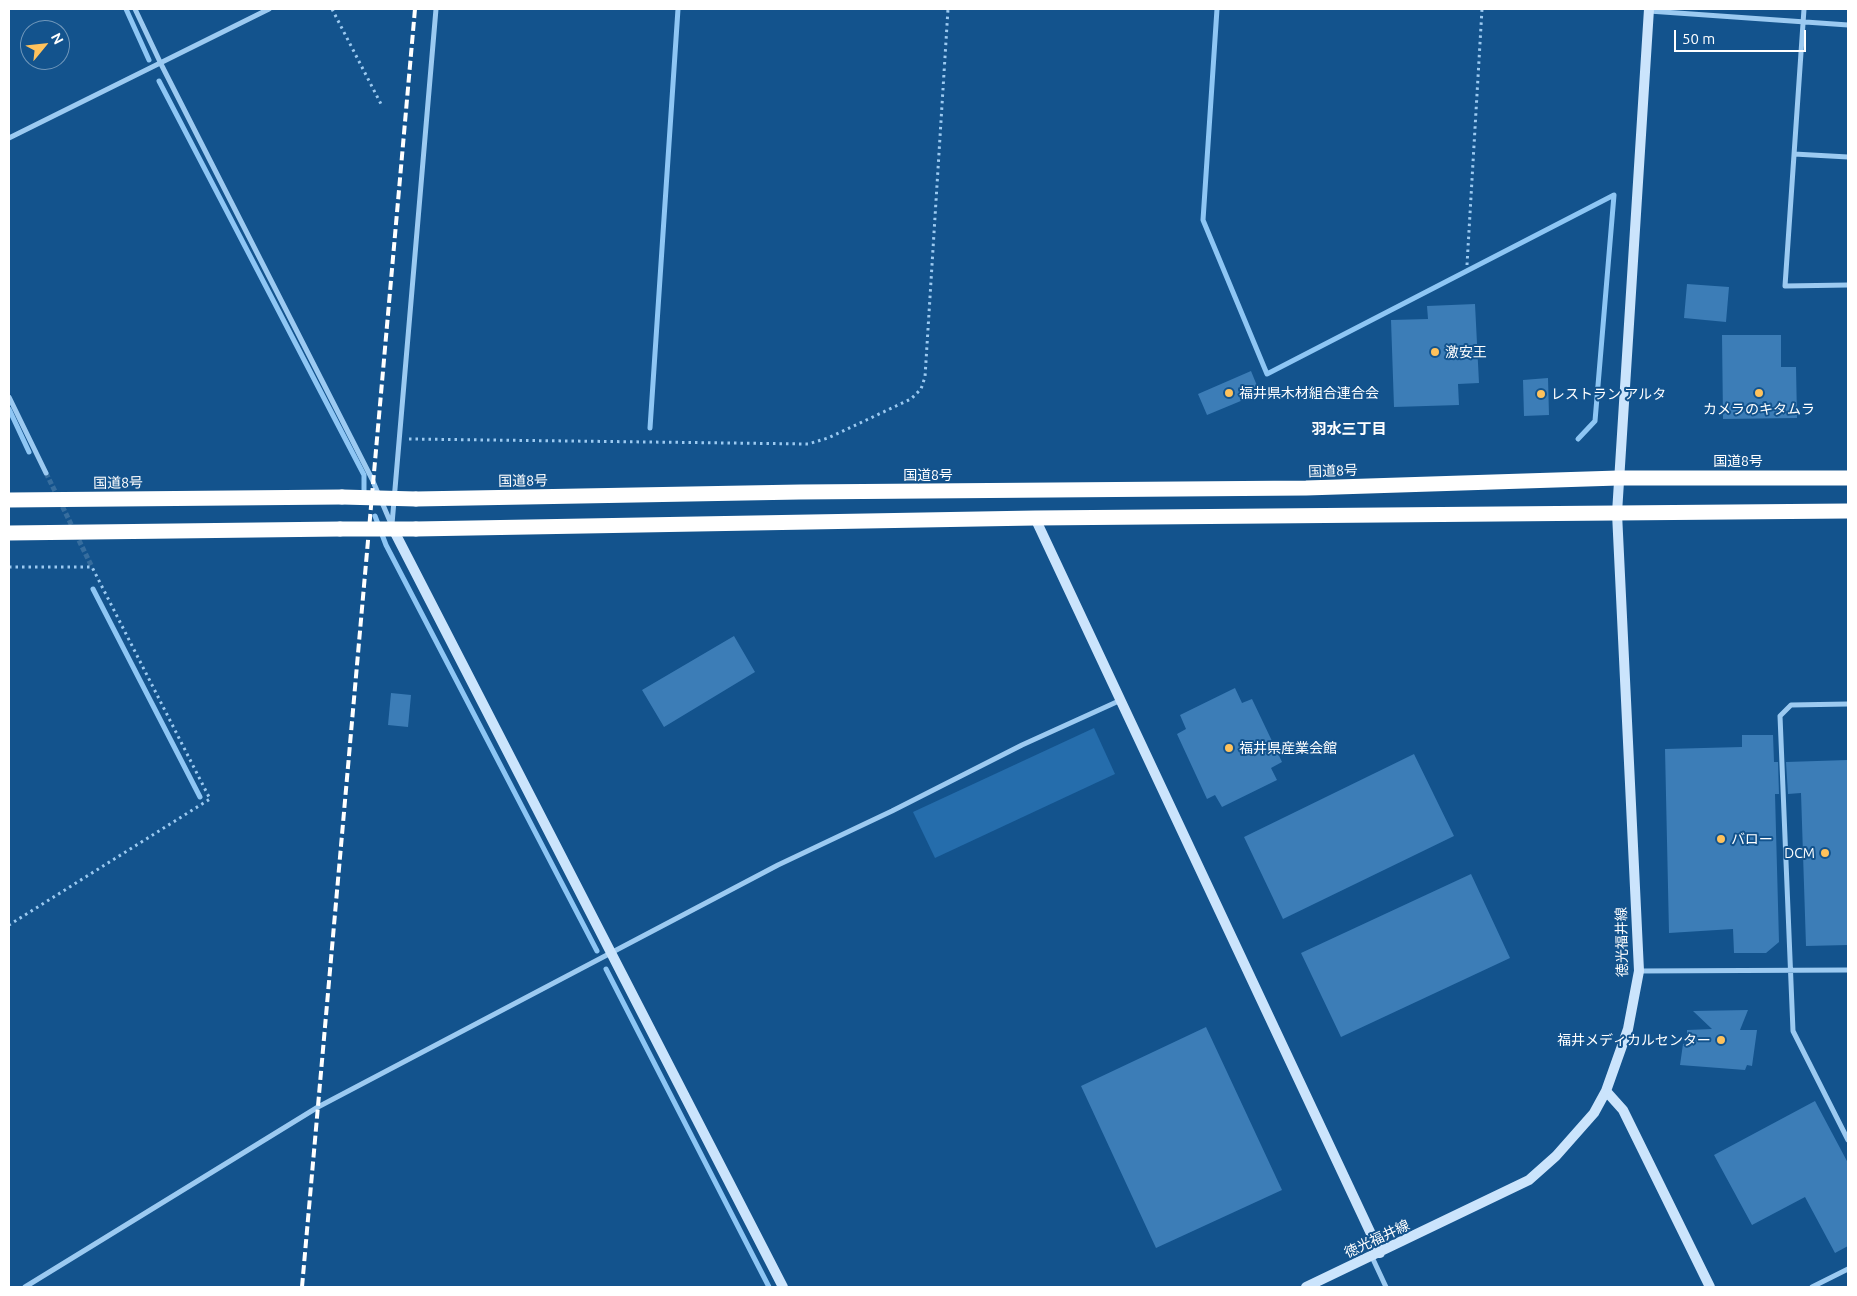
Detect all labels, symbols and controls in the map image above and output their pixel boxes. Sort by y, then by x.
north arrow [20,20,70,70]
scale bar [1677,20,1810,52]
text: N [48,30,67,47]
text: 50 m [1682,30,1715,47]
place label: 激安王 [1445,344,1487,360]
marker: 激安王 [1429,346,1441,358]
place label: 福井県木材組合連合会 [1239,385,1379,401]
place label: レストラン アルタ [1551,386,1666,402]
marker: 福井県木材組合連合会 [1223,387,1235,399]
marker: カメラのキタムラ [1753,387,1765,399]
marker: レストラン アルタ [1535,388,1547,400]
place label: カメラのキタムラ [1703,401,1815,417]
district label: 羽水三丁目 [1312,420,1386,438]
street label: 国道8号 [1713,453,1763,469]
street label: 国道8号 [1308,462,1358,480]
street label: 国道8号 [903,467,953,483]
street label: 国道8号 [498,472,548,490]
street label: 国道8号 [93,474,143,492]
place label: 福井県産業会館 [1239,740,1337,756]
marker: 福井県産業会館 [1223,742,1235,754]
place label: バロー [1731,831,1773,847]
marker: バロー [1715,833,1727,845]
place label: DCM [1784,845,1815,861]
marker: DCM [1819,847,1831,859]
street label: 徳光福井線 [1613,907,1631,977]
place label: 福井メディカルセンター [1557,1032,1711,1048]
marker: 福井メディカルセンター [1715,1034,1727,1046]
street label: 徳光福井線 [1342,1217,1412,1261]

